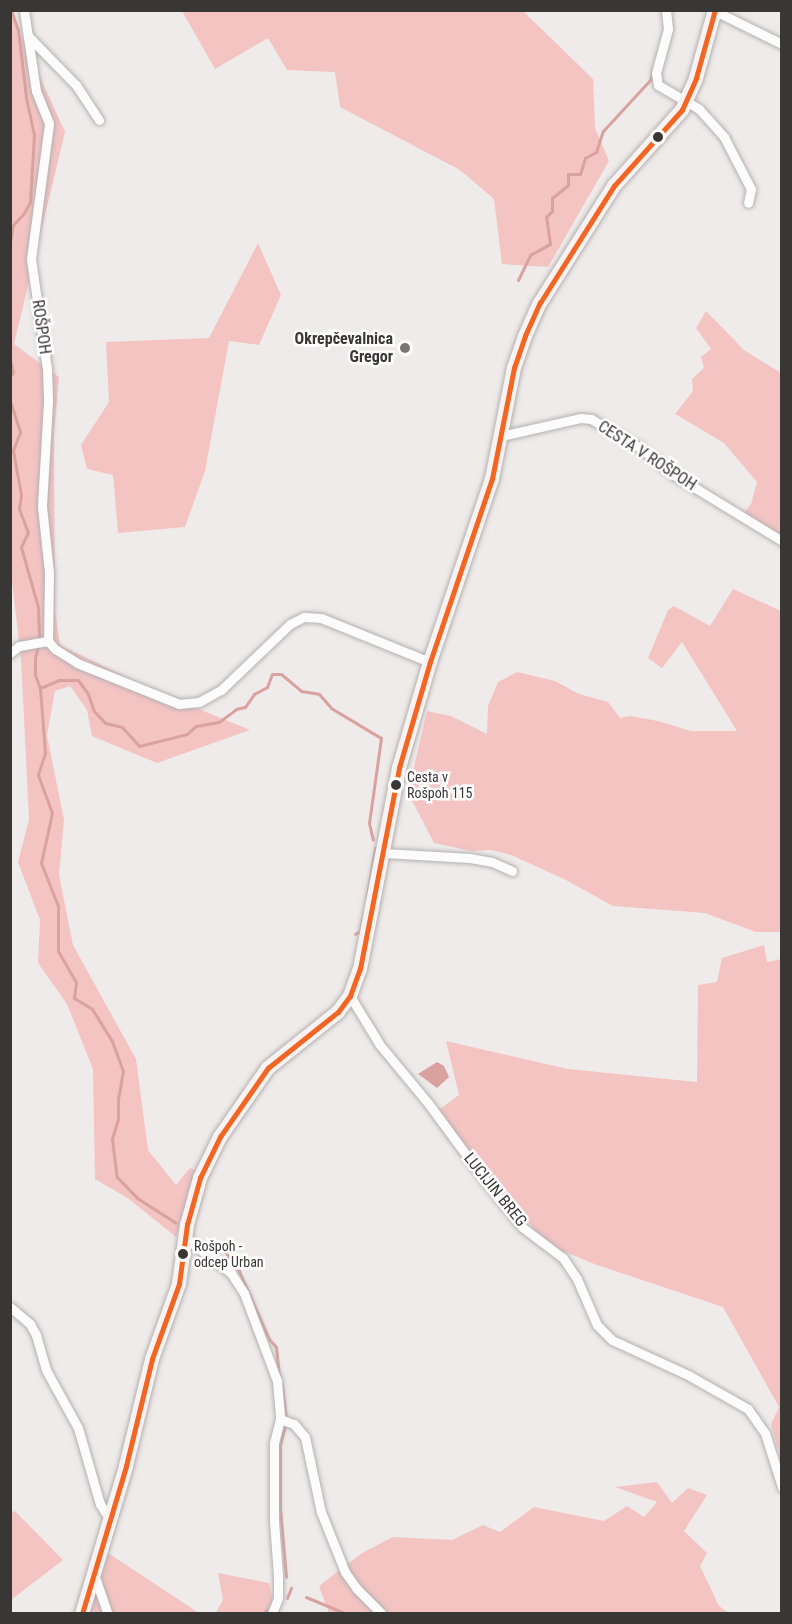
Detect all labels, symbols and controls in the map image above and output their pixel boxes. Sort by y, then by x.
unlabelled marker [652,131,664,143]
street label: ROŠPOH [28,299,54,355]
place label: Okrepčevalnica Gregor [295,329,393,367]
marker: Okrepčevalnica Gregor [398,341,412,355]
street label: CESTA V ROŠPOH [594,417,700,495]
place label: Cesta v Rošpoh 115 [407,769,472,802]
marker: Cesta v Rošpoh 115 [390,779,402,791]
street label: LUCIJIN BREG [459,1149,531,1231]
place label: Rošpoh - odcep Urban [194,1238,264,1270]
marker: Rošpoh - odcep Urban [177,1248,189,1260]

